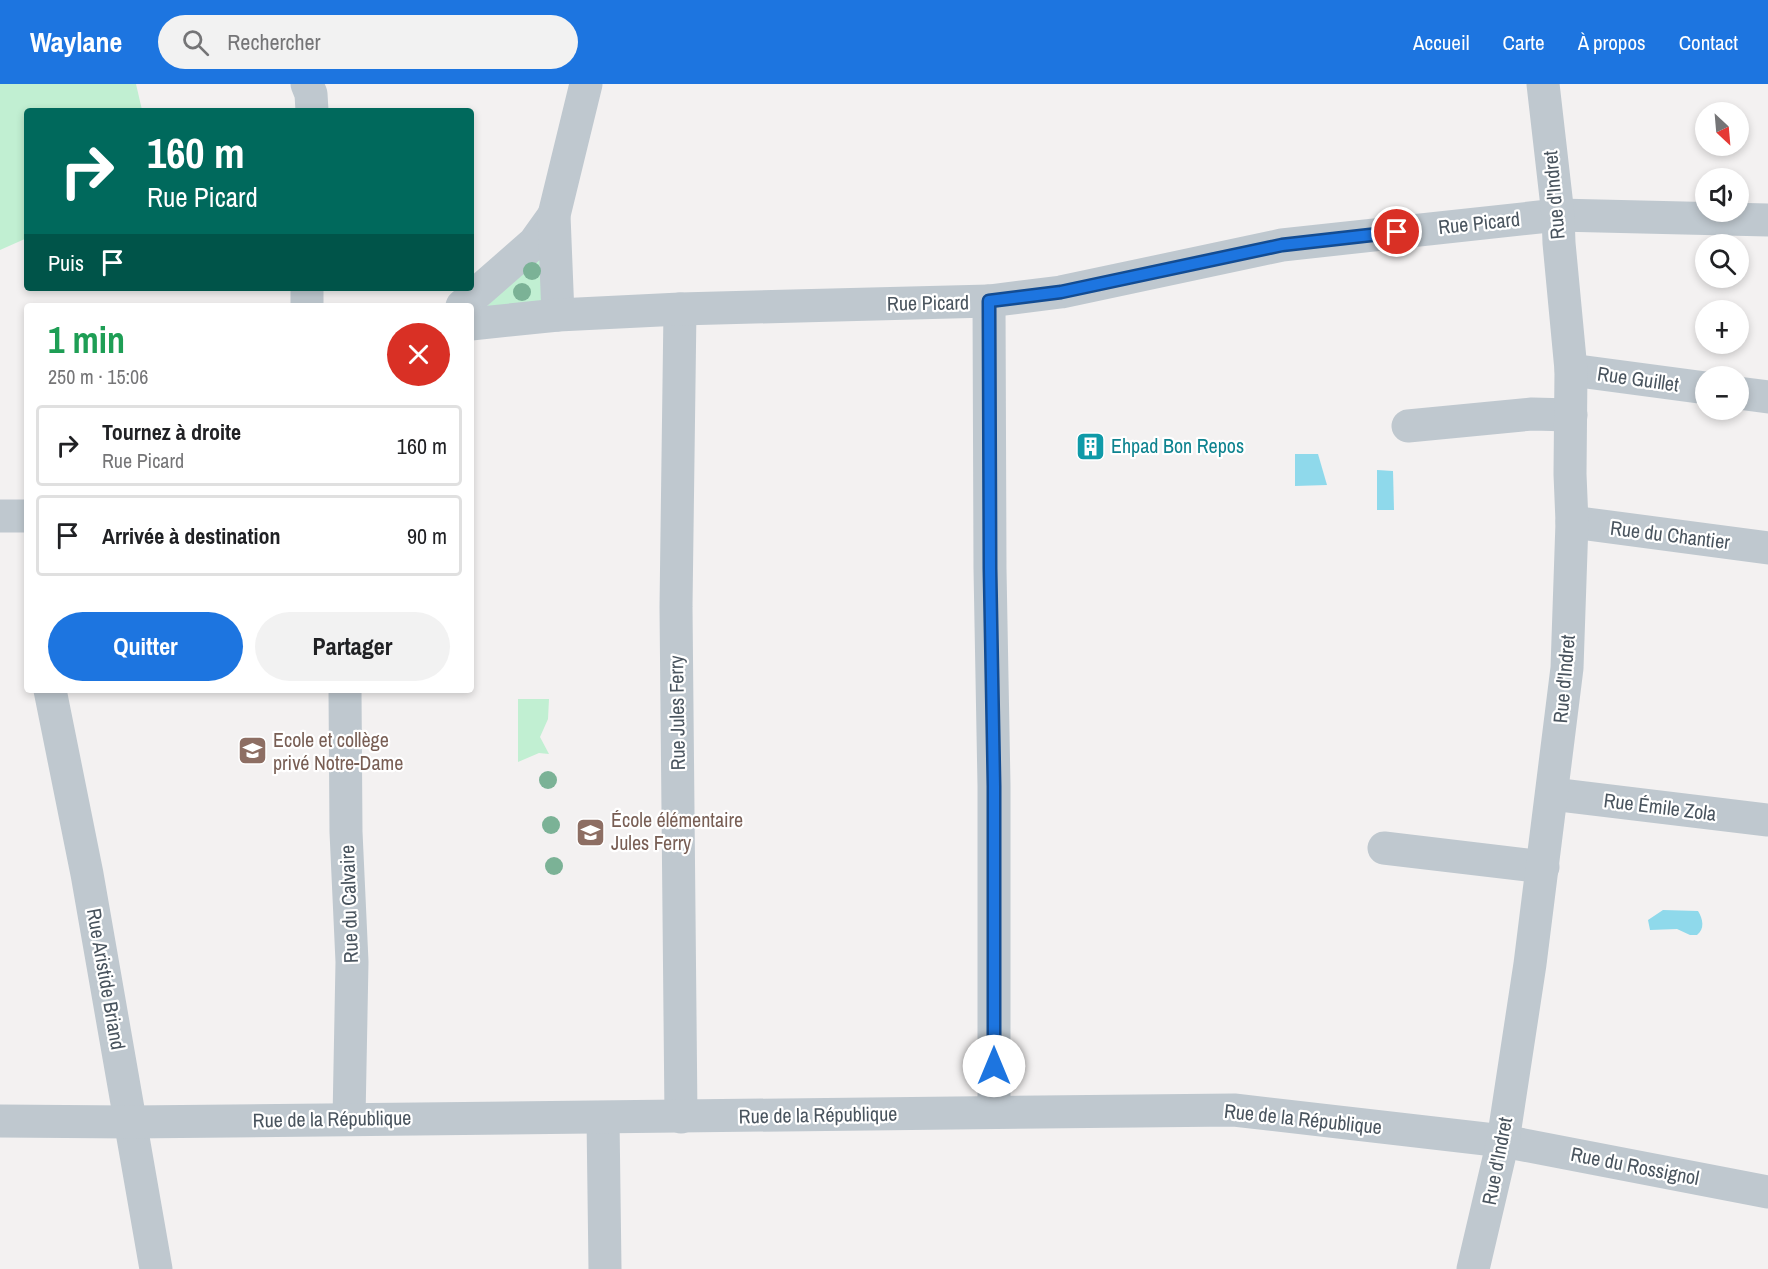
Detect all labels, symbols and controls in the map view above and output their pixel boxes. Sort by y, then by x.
search box [158,15,578,69]
text: Waylane [30,23,122,61]
icon: search [179,26,212,59]
text: Rechercher [227,27,321,57]
text: Accueil [1413,28,1470,57]
text: Carte [1503,28,1545,57]
text: À propos [1578,28,1646,57]
text: Contact [1679,28,1738,57]
north arrow [1695,102,1749,156]
map controls [1695,102,1749,420]
text: 160 m [147,125,245,181]
icon: right [48,132,126,210]
street label: Rue d'Indret [1536,149,1571,240]
button: sound [1695,168,1749,222]
text: Rue Picard [147,179,258,215]
street label: Rue Picard [1437,205,1521,240]
pin [1371,206,1422,257]
icon: arrive [1380,215,1413,248]
button: search [1695,234,1749,288]
icon: arrive [96,246,129,279]
text: Puis [48,248,84,278]
street label: Rue Picard [887,288,969,317]
button: + [1695,300,1749,354]
text: 1 min [48,316,125,364]
button: close [387,323,450,386]
street label: Rue Guillet [1596,359,1681,398]
text: 250 m · 15:06 [48,363,148,390]
button: − [1695,366,1749,420]
text: Tournez à droite [102,417,241,447]
icon: right [51,429,84,462]
building icon: Ehpad Bon Repos [1074,430,1106,462]
text: 160 m [397,431,447,461]
place label: Ehpad Bon Repos [1111,432,1244,459]
text: Rue Picard [102,447,184,474]
street label: Rue du Chantier [1609,514,1732,555]
icon: arrive [51,519,84,552]
text: Arrivée à destination [102,521,280,551]
text: 90 m [407,521,447,551]
button: Quitter [48,612,243,681]
button: Partager [255,612,450,681]
street label: Rue d'Indret [1546,633,1581,724]
street label: Rue Jules Ferry [662,655,691,771]
place label: Ecole et collège privé Notre-Dame [273,726,403,776]
school or university icon: Ecole et collège privé Notre-Dame [236,735,268,767]
street label: Rue Émile Zola [1602,786,1718,827]
place label: École élémentaire Jules Ferry [611,806,743,856]
school or university icon: École élémentaire Jules Ferry [574,816,606,848]
street label: Rue du Calvaire [333,844,364,964]
street label: Rue Aristide Briand [81,906,132,1052]
position arrow [962,1034,1026,1098]
street label: Rue de la République [1223,1097,1383,1140]
street label: Rue de la République [738,1100,898,1129]
street label: Rue de la République [252,1104,412,1133]
street label: Rue d'Indret [1475,1114,1518,1207]
street label: Rue du Rossignol [1569,1140,1702,1191]

